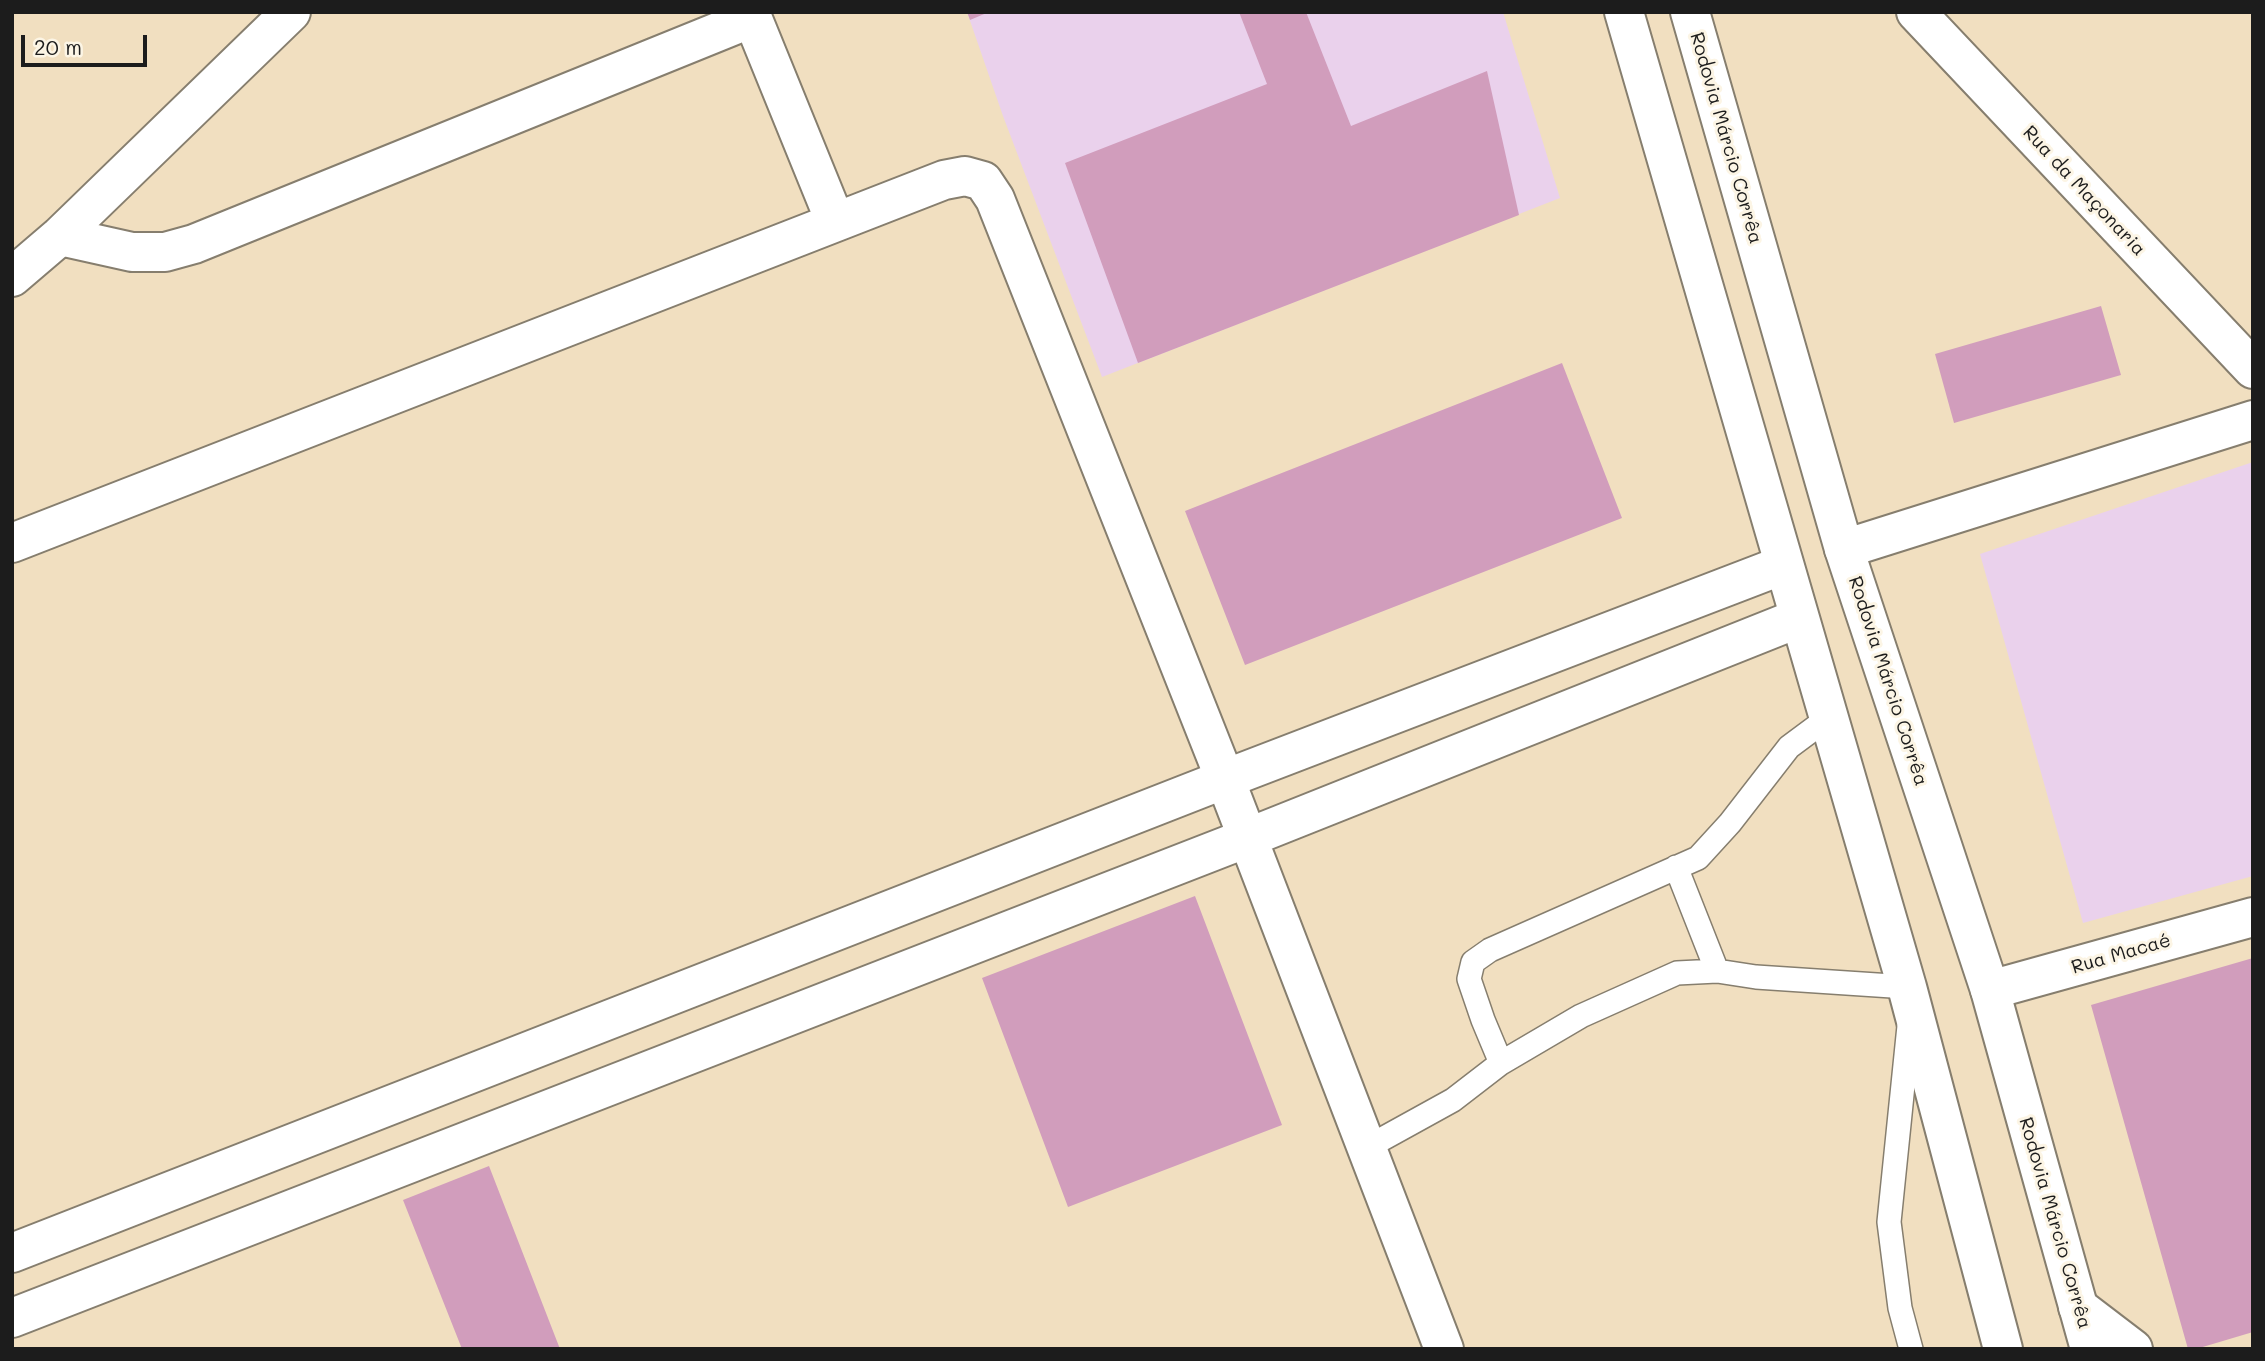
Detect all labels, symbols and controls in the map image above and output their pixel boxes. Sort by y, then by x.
scale bar [24,21,150,65]
street label: Rodovia Márcio Corrêa [1685,30,1767,246]
text: 20 m [34,33,82,60]
street label: Rua da Maçonaria [2018,121,2150,261]
street label: Rodovia Márcio Corrêa [1843,573,1933,789]
street label: Rua Macaé [2069,929,2173,979]
street label: Rodovia Márcio Corrêa [2014,1115,2096,1331]

